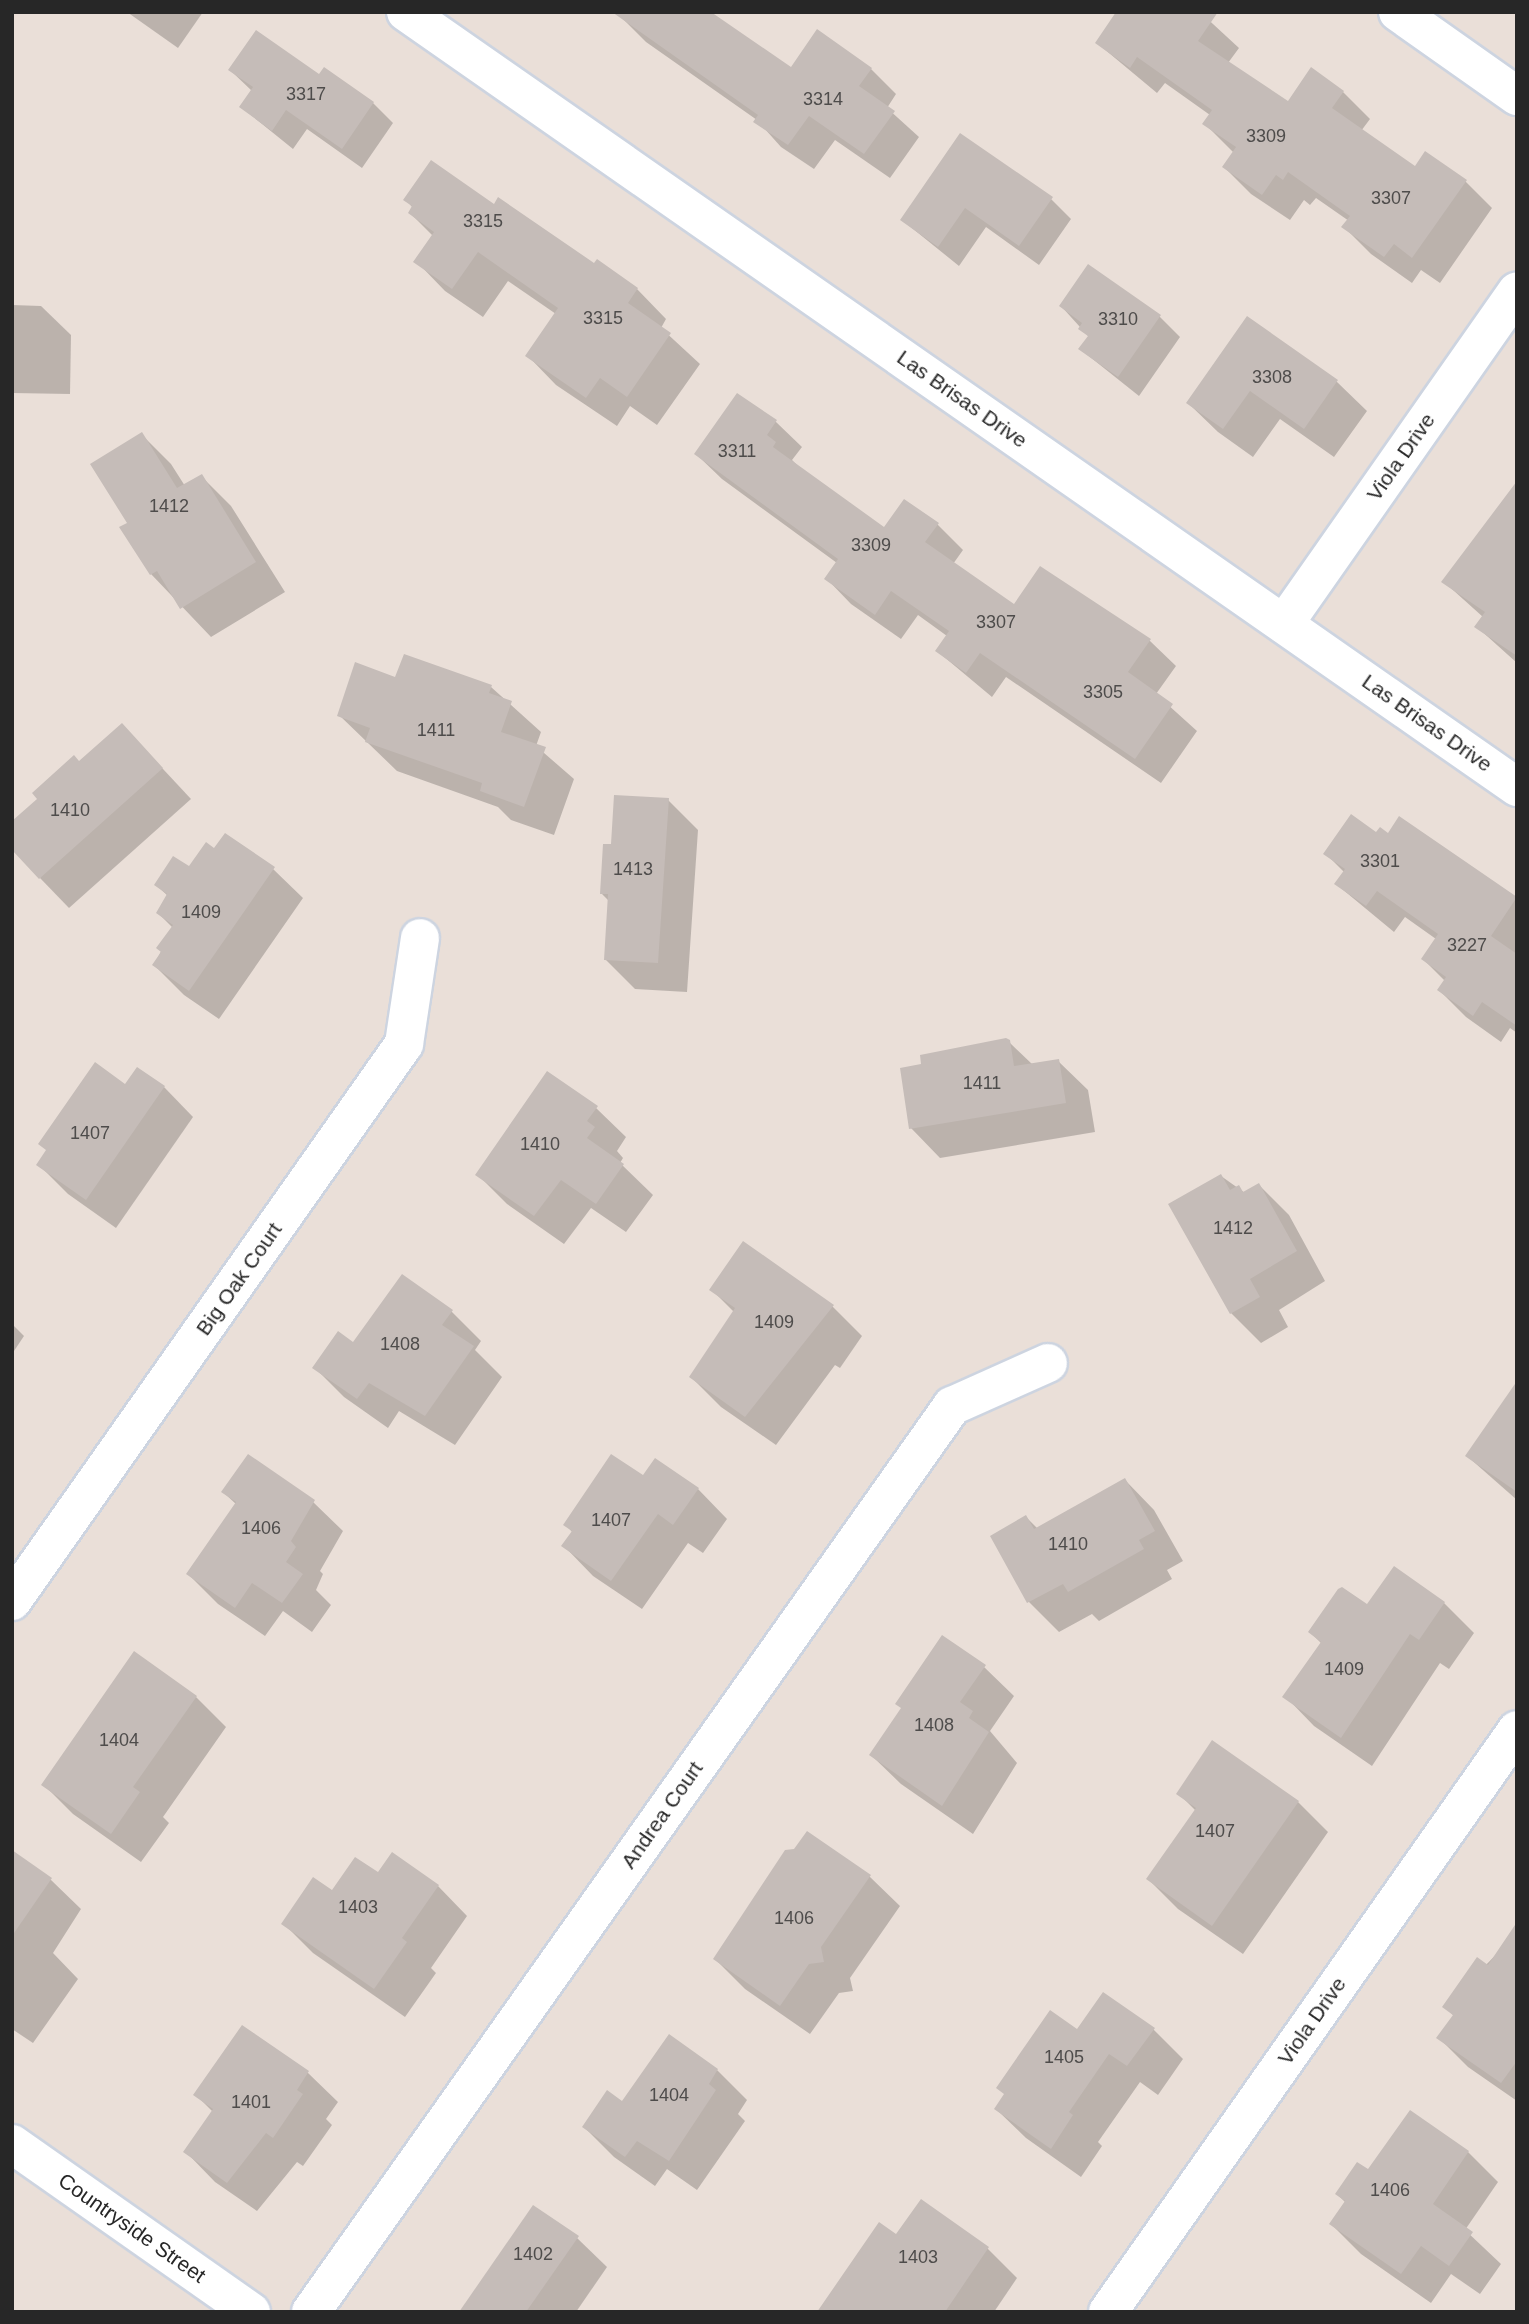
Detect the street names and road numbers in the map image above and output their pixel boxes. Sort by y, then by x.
street label: Las Brisas Drive [892,345,1032,453]
street label: Viola Drive [1362,408,1440,506]
street label: Las Brisas Drive [1357,669,1497,777]
street label: Big Oak Court [191,1218,287,1340]
street label: Andrea Court [616,1757,708,1873]
street label: Viola Drive [1273,1972,1351,2070]
street label: Countryside Street [54,2168,210,2288]

